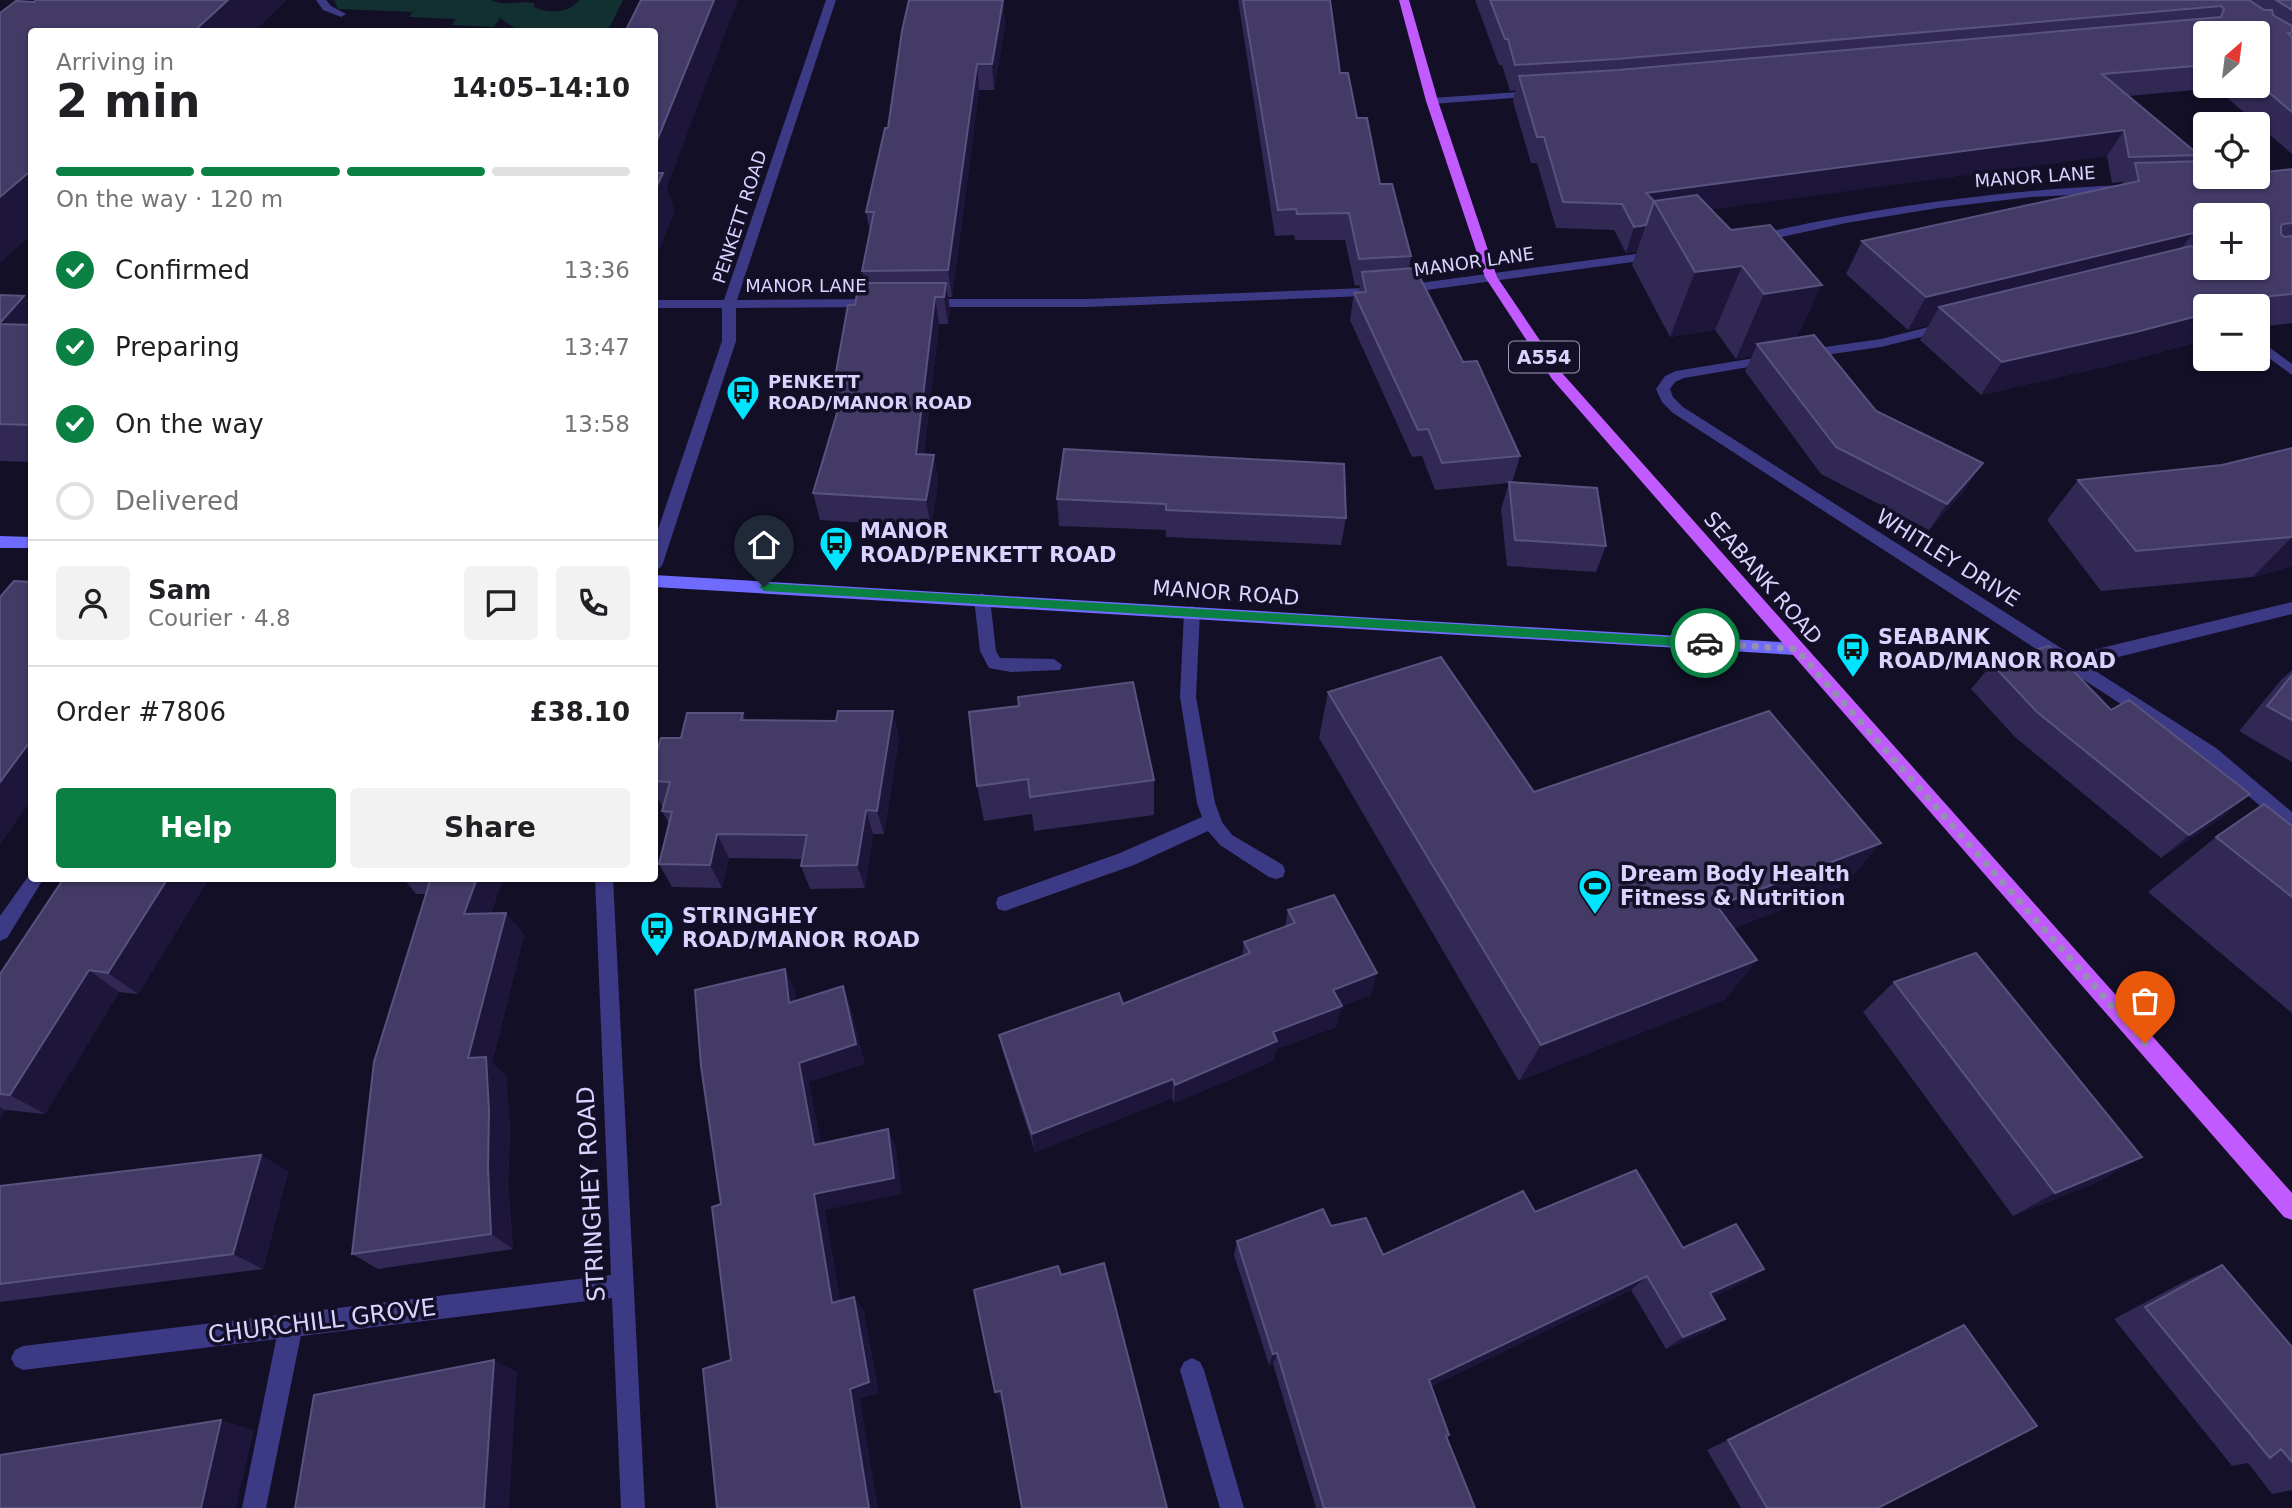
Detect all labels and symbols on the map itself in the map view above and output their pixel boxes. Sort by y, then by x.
north arrow [2193,21,2270,98]
street label: PENKETT ROAD [708,148,771,286]
street label: MANOR LANE [1974,162,2096,191]
street label: MANOR LANE [1412,243,1535,280]
street label: MANOR LANE [745,275,867,296]
road number: A554 [1509,342,1579,372]
place label: PENKETT ROAD/MANOR ROAD [768,371,972,413]
bus stop icon: PENKETT ROAD/MANOR ROAD [724,373,762,422]
street label: WHITLEY DRIVE [1872,504,2024,612]
street label: SEABANK ROAD [1699,507,1827,649]
pin [734,515,794,587]
place label: MANOR ROAD/PENKETT ROAD [860,519,1116,567]
bus stop icon: MANOR ROAD/PENKETT ROAD [817,524,855,573]
street label: MANOR ROAD [1152,576,1300,610]
courier [1670,608,1740,678]
place label: SEABANK ROAD/MANOR ROAD [1878,625,2116,673]
bus stop icon: SEABANK ROAD/MANOR ROAD [1834,630,1872,679]
place label: Dream Body Health Fitness & Nutrition [1620,862,1850,910]
sports icon: Dream Body Health Fitness & Nutrition [1576,867,1614,916]
place label: STRINGHEY ROAD/MANOR ROAD [682,904,920,952]
bus stop icon: STRINGHEY ROAD/MANOR ROAD [638,909,676,958]
pin [2115,971,2175,1043]
street label: STRINGHEY ROAD [571,1086,611,1302]
street label: CHURCHILL GROVE [206,1293,438,1349]

